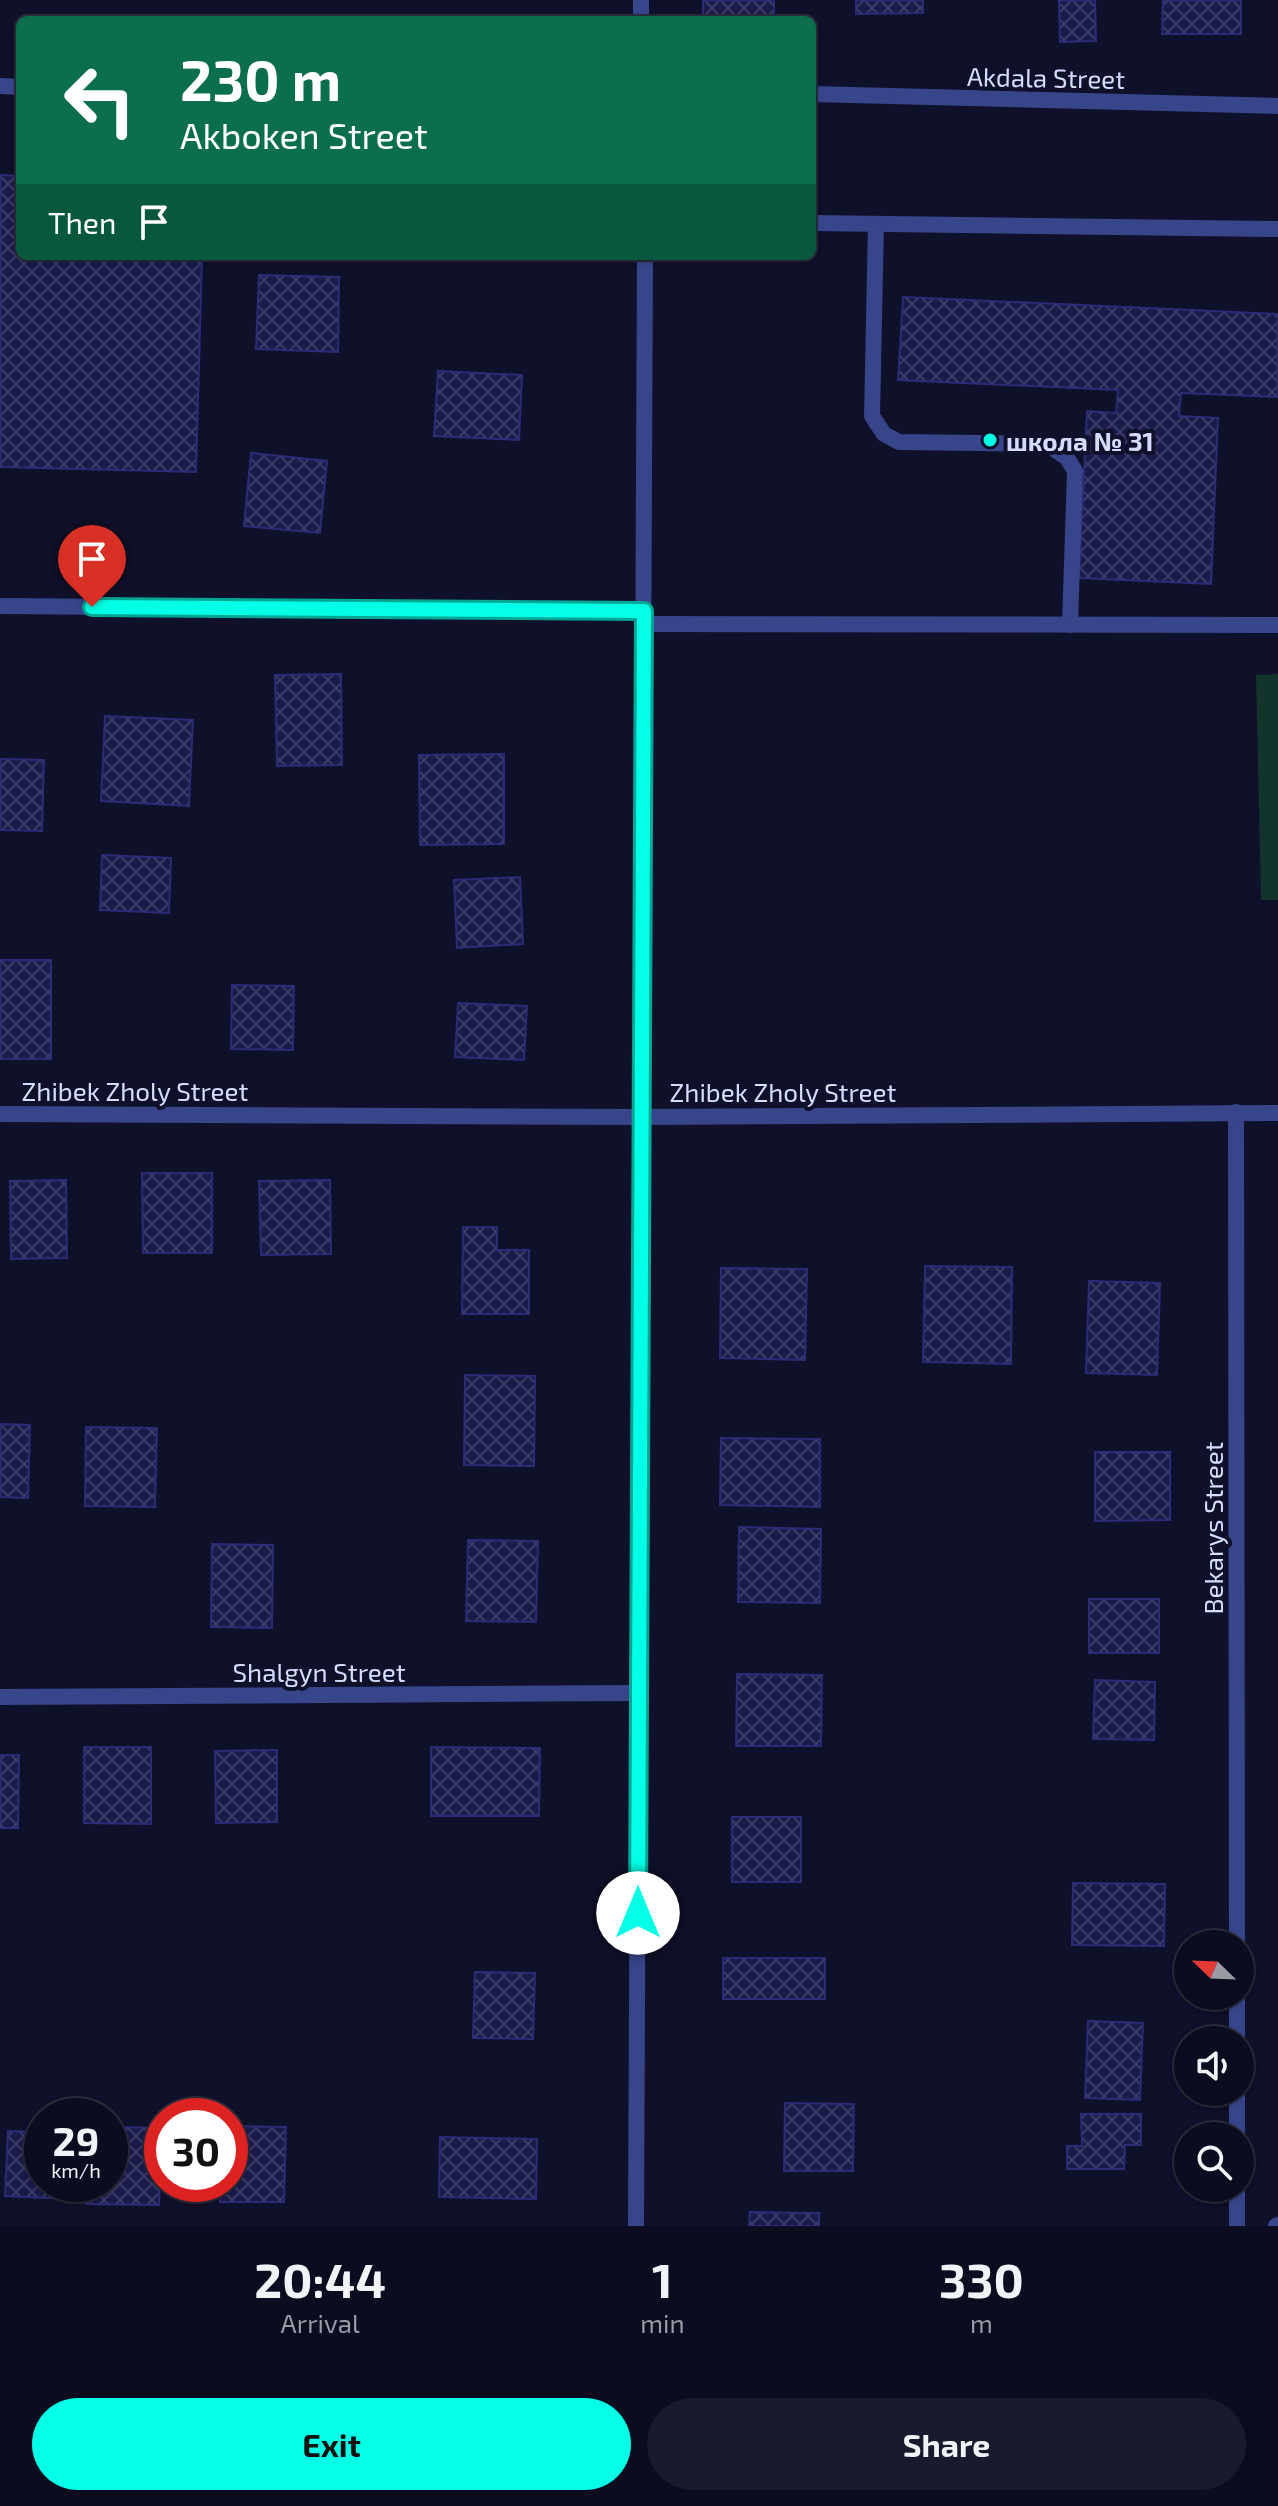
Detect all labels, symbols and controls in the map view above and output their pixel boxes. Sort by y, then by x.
text: 230 m [180,45,341,112]
icon: left [48,48,152,152]
street label: Akdala Street [967,60,1125,94]
text: Akboken Street [180,113,428,156]
icon: arrive [132,200,176,244]
text: Then [48,204,116,240]
place label: школа № 31 [1006,425,1154,456]
marker: школа № 31 [981,431,999,449]
pin [58,525,126,607]
icon: arrive [70,537,114,581]
street label: Zhibek Zholy Street [22,1075,248,1106]
street label: Zhibek Zholy Street [670,1076,896,1107]
street label: Bekarys Street [1197,1441,1228,1615]
street label: Shalgyn Street [232,1656,406,1687]
position arrow [596,1871,680,1955]
north arrow [1174,1930,1254,2010]
map controls [1174,1930,1254,2202]
button: sound [1174,2026,1254,2106]
speed limit sign: 30 [144,2098,248,2202]
text: 29 [53,2116,99,2164]
button: search [1174,2122,1254,2202]
text: km/h [51,2158,101,2182]
text: 20:44 [254,2250,386,2308]
text: 1 [652,2250,673,2308]
text: 330 [939,2250,1024,2308]
text: Arrival [281,2307,360,2338]
text: min [640,2307,685,2338]
text: m [970,2307,993,2338]
button: Exit [32,2398,631,2490]
button: Share [647,2398,1246,2490]

